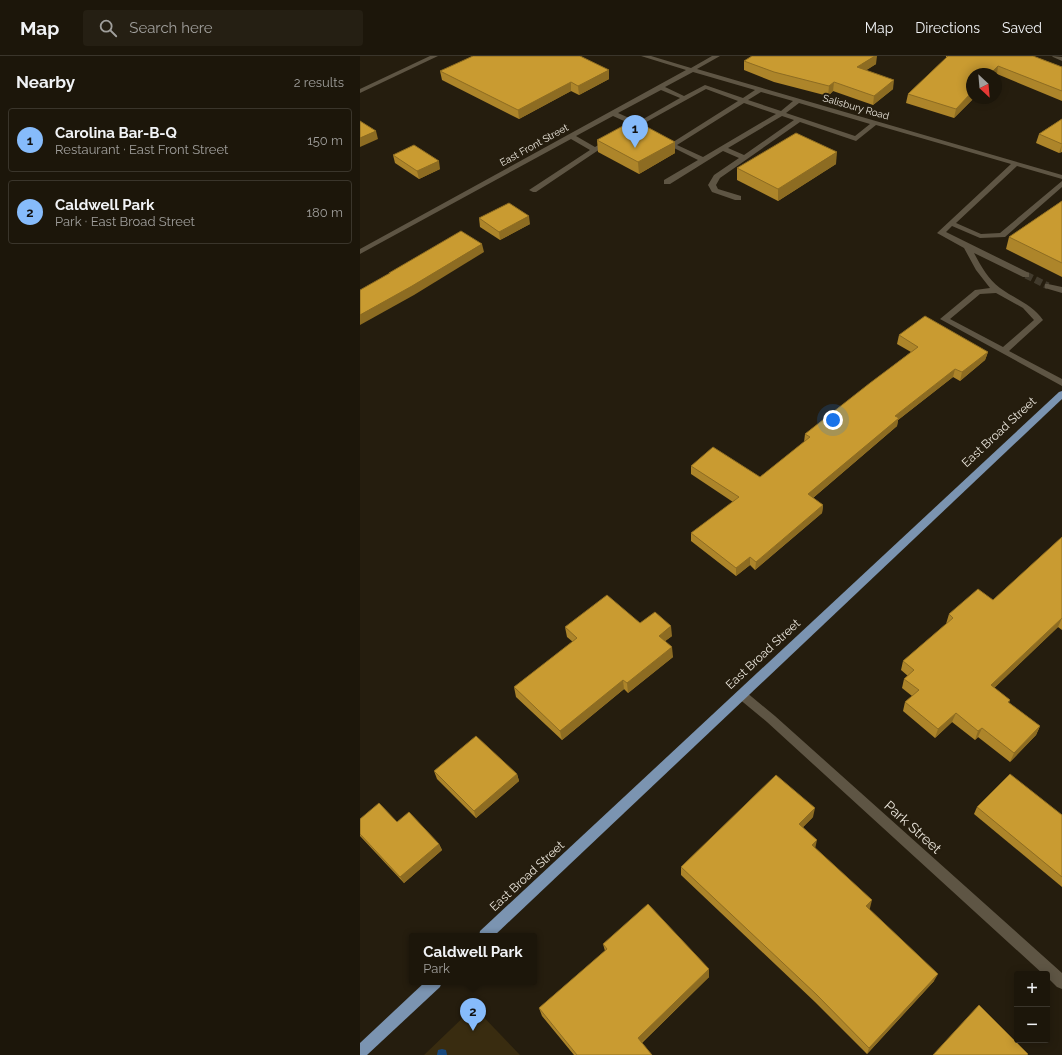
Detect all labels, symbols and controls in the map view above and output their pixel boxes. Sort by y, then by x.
search box [83,10,363,46]
text: Map [20,17,59,39]
icon: search [97,17,119,39]
text: Search here [129,19,213,37]
text: Map [865,20,893,36]
text: Directions [915,20,980,36]
text: Saved [1002,20,1042,36]
north arrow [966,68,1002,104]
text: Nearby [16,72,75,92]
text: 2 results [294,75,344,90]
street label: Salisbury Road [822,92,890,122]
pin: 1 [622,115,648,148]
street label: East Front Street [498,121,571,168]
text: Carolina Bar-B-Q [55,124,177,142]
text: 1 [27,133,33,148]
text: 150 m [307,133,343,148]
text: Restaurant · East Front Street [55,142,228,157]
text: Caldwell Park [55,196,154,214]
text: 2 [26,205,34,220]
text: 180 m [307,205,343,220]
text: Park · East Broad Street [55,214,195,229]
street label: East Broad Street [959,394,1039,470]
your location [823,410,843,430]
street label: East Broad Street [723,616,803,692]
street label: Park Street [881,797,945,857]
street label: East Broad Street [487,838,567,914]
popup [409,933,537,985]
text: Caldwell Park [423,943,523,961]
text: Park [423,961,450,976]
map controls [1014,971,1050,1043]
button: + [1014,971,1050,1007]
pin: 2 [460,998,486,1031]
button: − [1014,1007,1050,1043]

